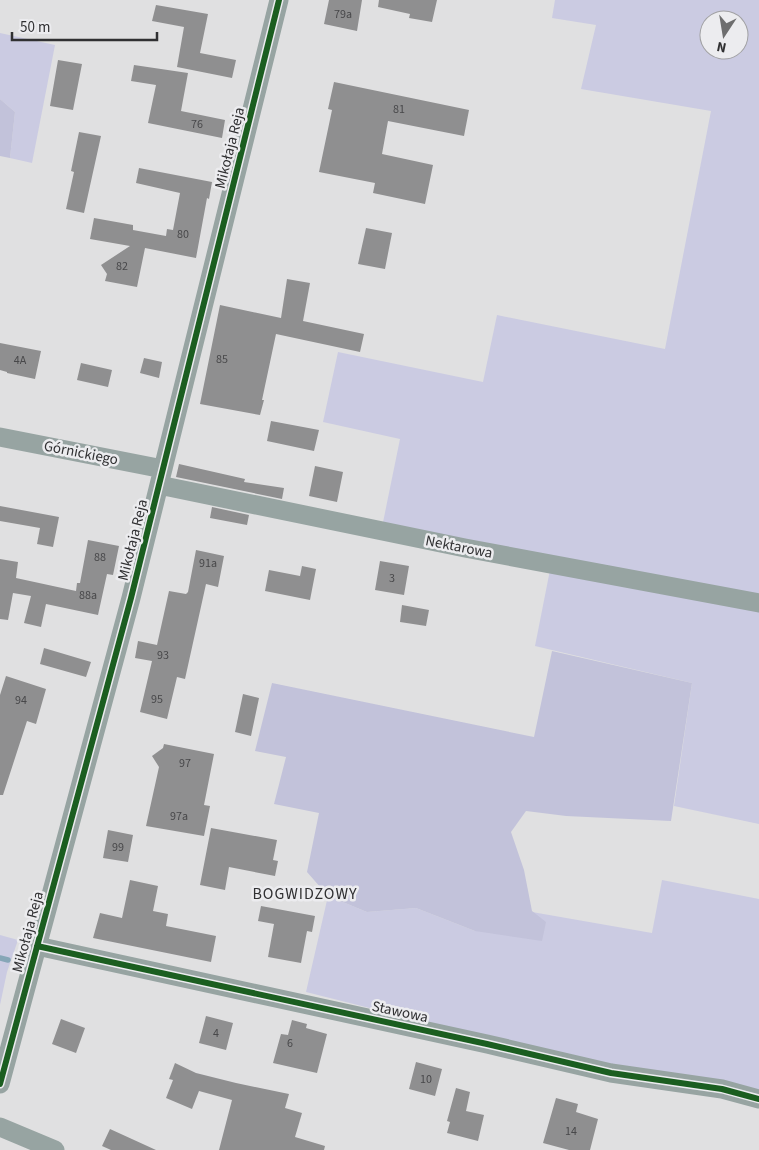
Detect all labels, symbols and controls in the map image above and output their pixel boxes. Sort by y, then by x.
house number: 79a [334,6,352,23]
scale bar [12,10,158,42]
north arrow [699,10,749,60]
text: 50 m [20,17,50,38]
text: N [715,36,728,57]
house number: 81 [393,101,405,118]
street label: Mikołaja Reja [210,105,250,191]
house number: 76 [191,116,203,133]
house number: 80 [177,226,189,243]
house number: 82 [116,258,128,275]
house number: 85 [216,351,228,368]
house number: 4A [14,352,27,369]
street label: Górnickiego [42,436,120,470]
street label: Mikołaja Reja [113,497,153,583]
street label: Nektarowa [424,530,494,564]
house number: 88 [94,549,106,566]
house number: 91a [199,555,217,572]
house number: 3 [389,570,395,587]
house number: 88a [79,587,97,604]
house number: 93 [157,647,169,664]
house number: 95 [151,691,163,708]
house number: 94 [15,692,27,709]
house number: 97 [179,755,191,772]
house number: 97a [170,808,188,825]
house number: 99 [112,839,124,856]
district label: BOGWIDZOWY [252,883,358,905]
street label: Mikołaja Reja [7,889,49,975]
street label: Stawowa [370,996,430,1028]
house number: 4 [213,1025,219,1042]
house number: 6 [287,1035,293,1052]
house number: 10 [420,1071,432,1088]
house number: 14 [565,1123,577,1140]

